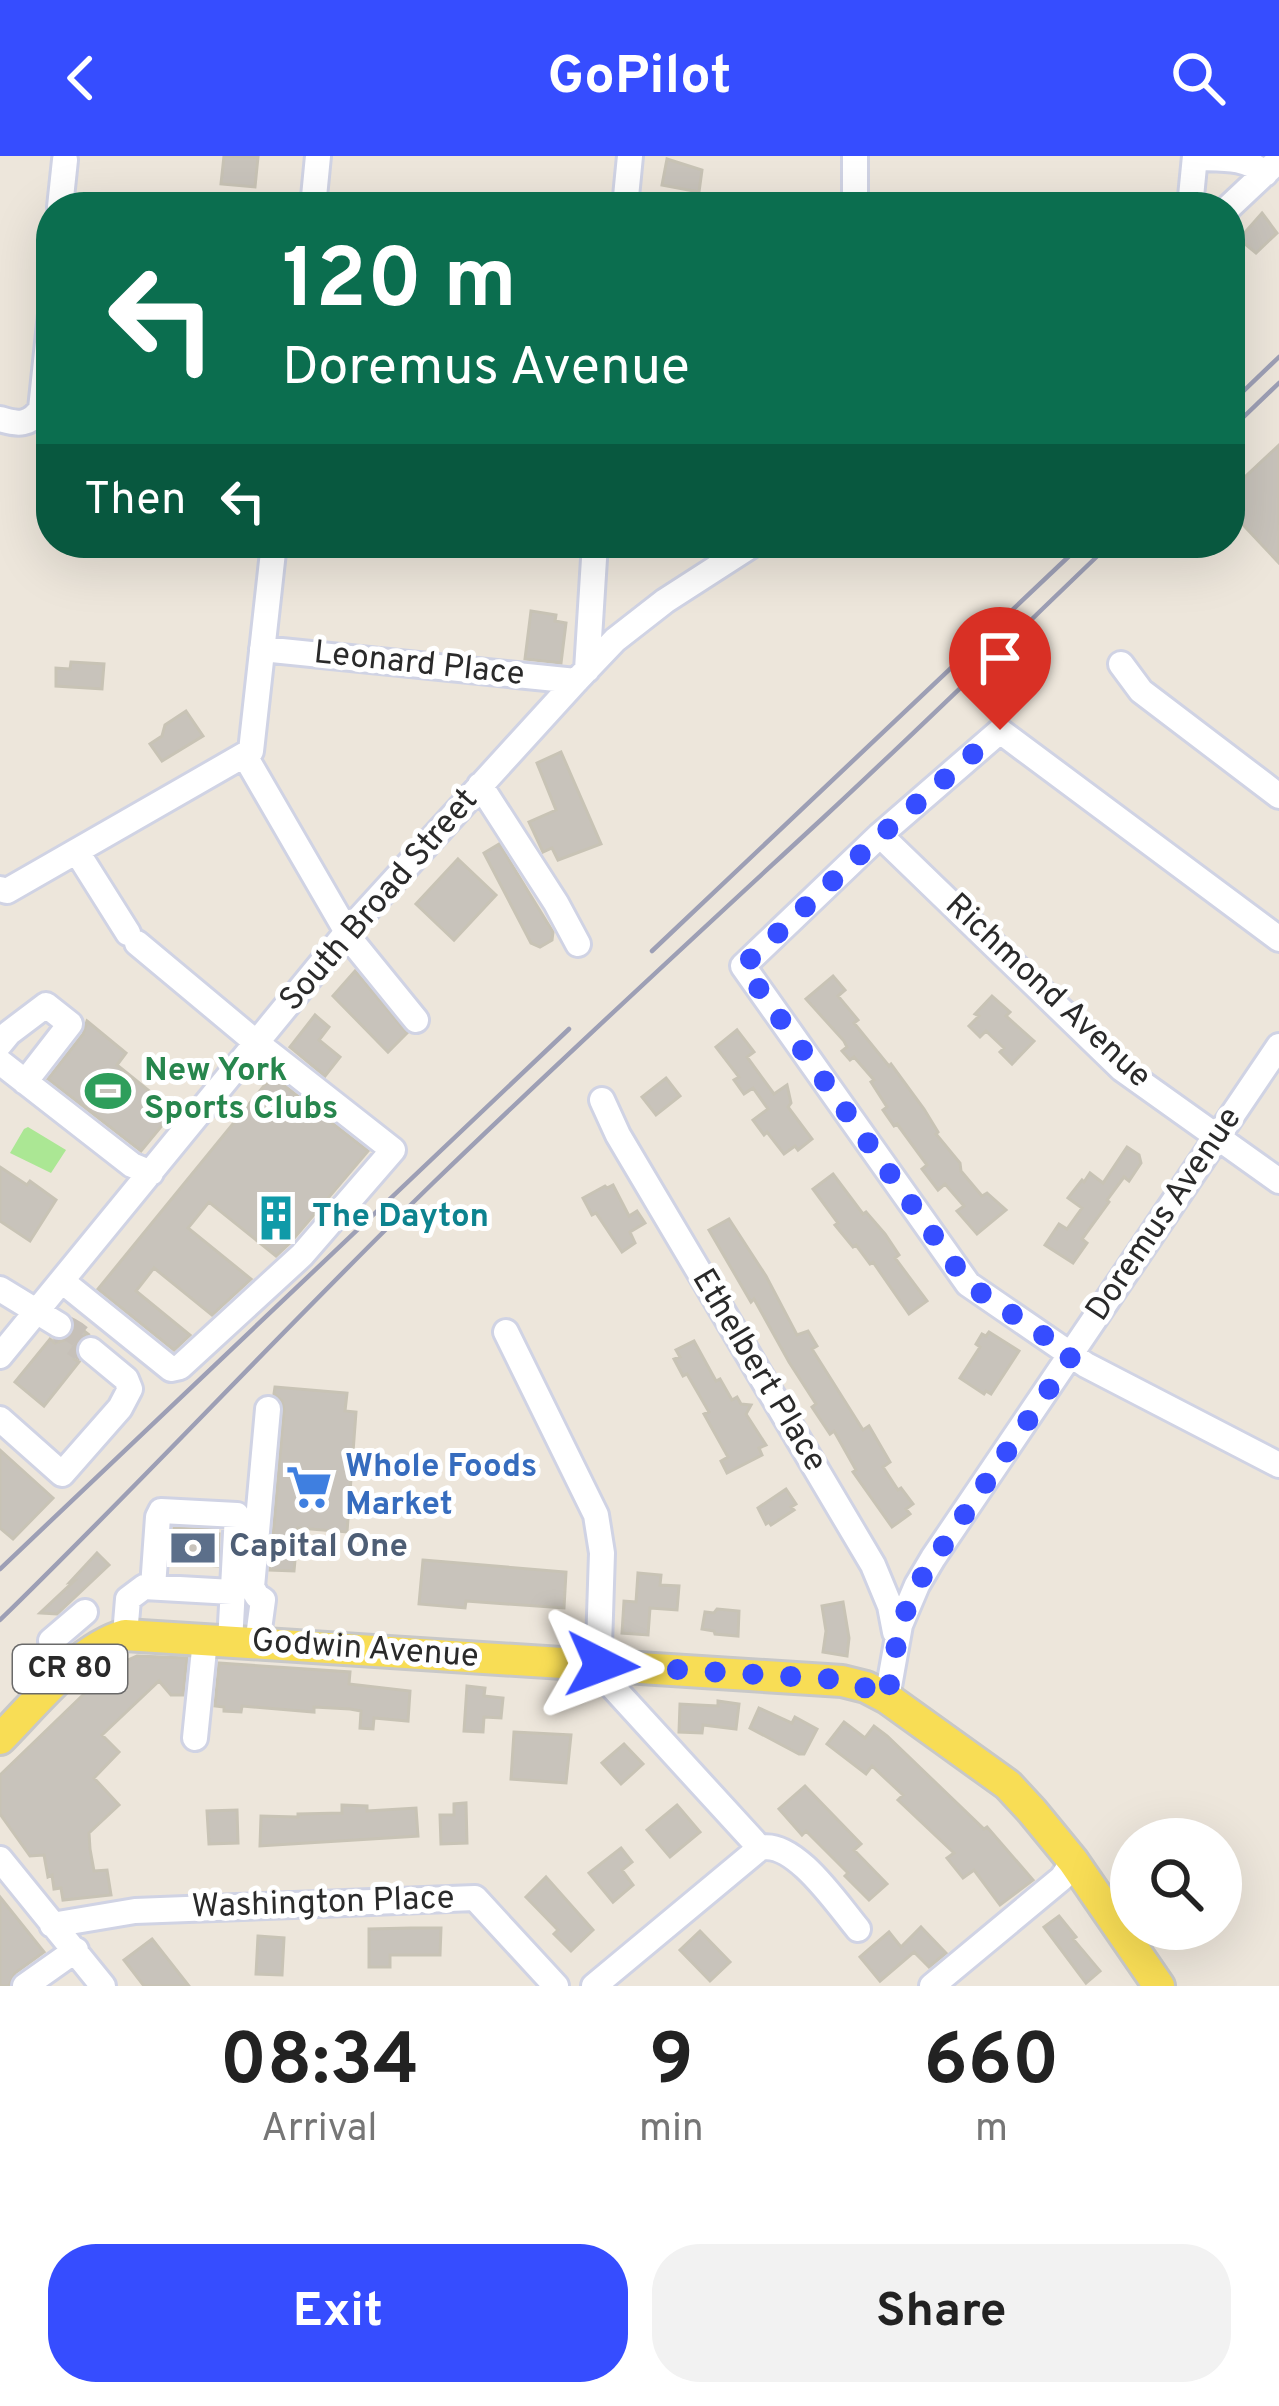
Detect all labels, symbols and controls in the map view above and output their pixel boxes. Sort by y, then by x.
text: GoPilot [547,44,732,113]
icon: back [48,45,114,111]
icon: search [1165,45,1231,111]
text: 120 m [282,231,517,337]
icon: left [84,240,240,396]
text: Doremus Avenue [282,335,690,404]
icon: left [210,468,276,534]
text: Then [84,473,186,530]
pin [949,607,1051,730]
icon: arrive [967,625,1033,691]
street label: Leonard Place [312,633,526,697]
street label: South Broad Street [272,781,488,1021]
street label: Richmond Avenue [935,886,1159,1098]
place label: New York Sports Clubs [144,1051,338,1131]
sports icon: New York Sports Clubs [83,1066,133,1116]
street label: Doremus Avenue [1078,1100,1252,1330]
building icon: The Dayton [251,1193,301,1243]
place label: The Dayton [312,1197,489,1239]
street label: Ethelbert Place [681,1262,835,1480]
place label: Whole Foods Market [345,1447,537,1527]
supermarket icon: Whole Foods Market [284,1462,334,1512]
bank icon: Capital One [168,1523,218,1573]
place label: Capital One [229,1527,408,1569]
position arrow [539,1602,665,1728]
street label: Godwin Avenue [250,1621,480,1679]
road number: CR 80 [13,1645,127,1693]
map controls [1110,1818,1242,1950]
button: search [1110,1818,1242,1950]
street label: Washington Place [191,1878,455,1930]
text: 08:34 [220,2018,419,2110]
text: 9 [649,2018,693,2110]
text: 660 [923,2018,1059,2110]
text: Arrival [261,2106,378,2155]
text: min [639,2106,704,2155]
text: m [975,2106,1008,2155]
button: Exit [48,2244,628,2382]
button: Share [652,2244,1231,2382]

